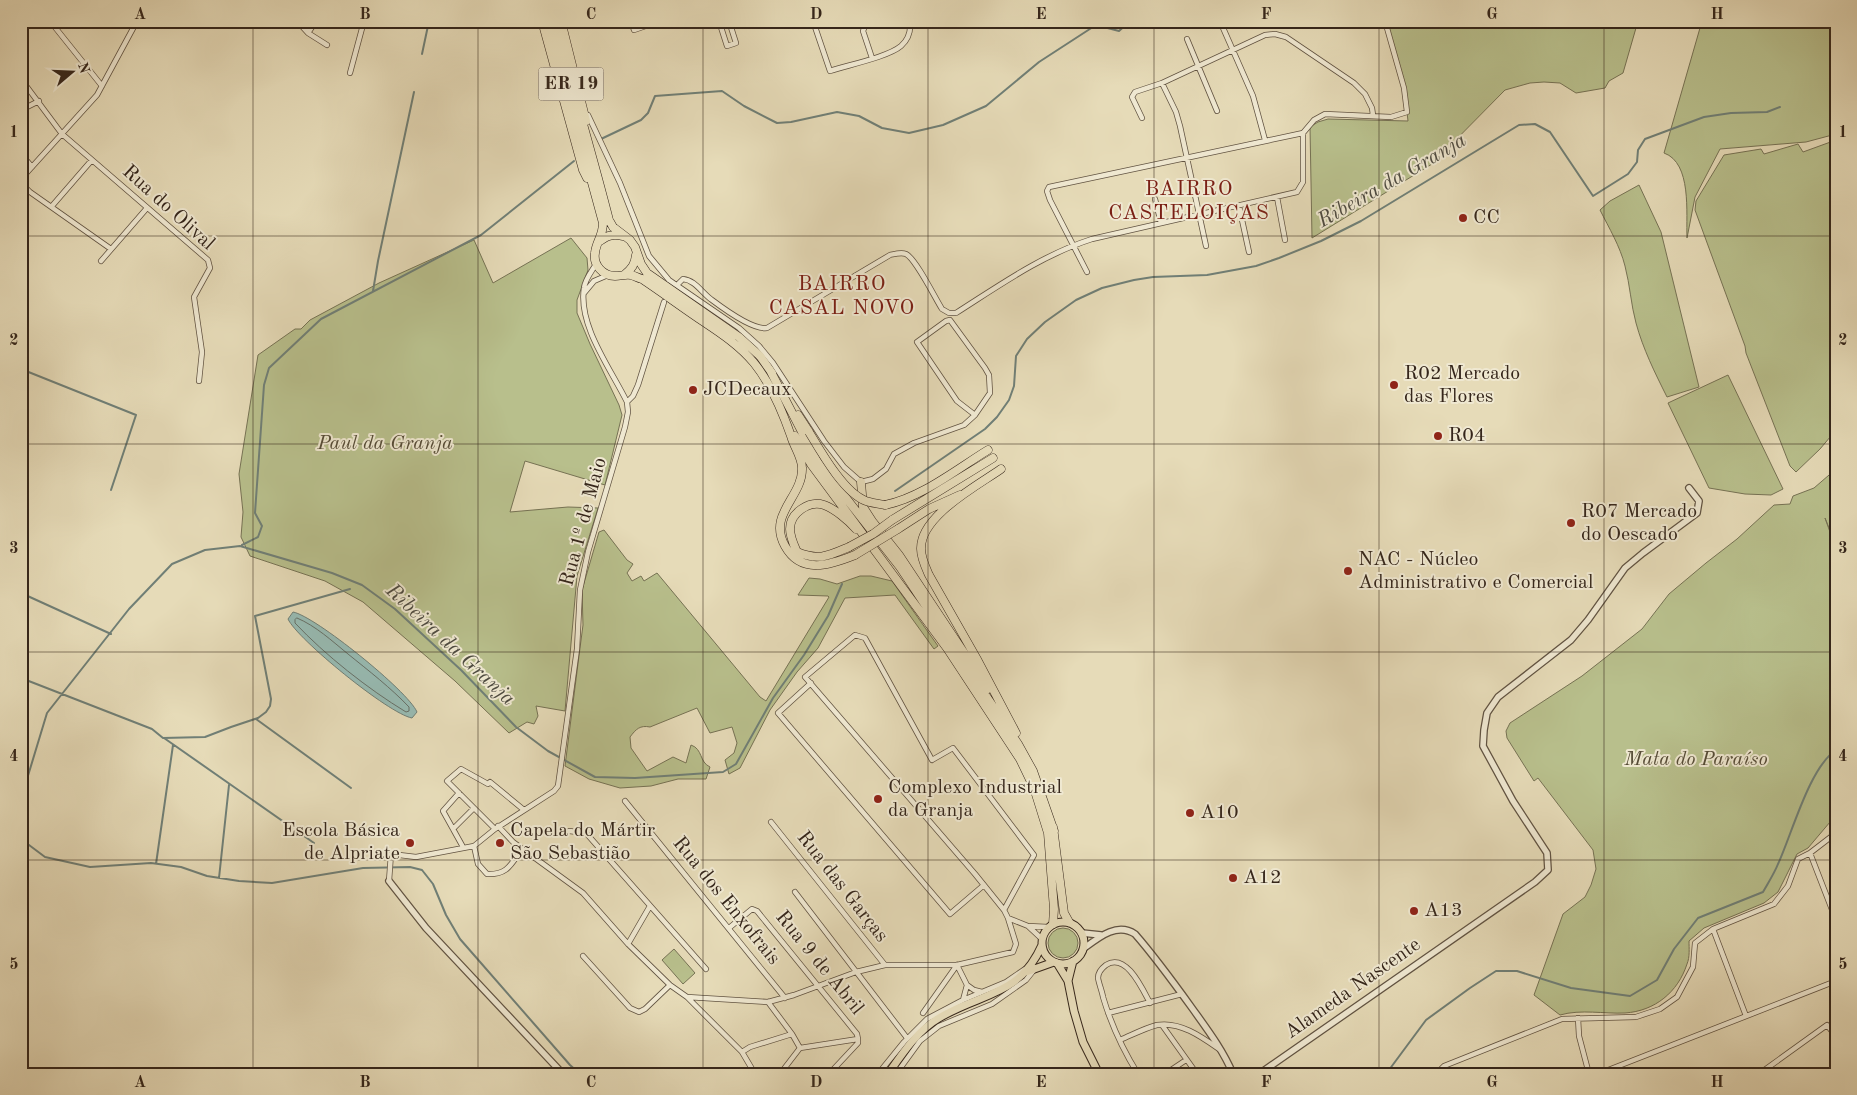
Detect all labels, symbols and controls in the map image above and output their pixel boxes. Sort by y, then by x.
text: A [134,7,146,23]
text: B [359,7,371,23]
text: C [586,7,596,23]
text: D [810,7,822,23]
text: E [1035,7,1047,23]
text: F [1261,7,1272,23]
text: G [1486,7,1498,23]
text: H [1710,7,1724,23]
north arrow [48,48,98,98]
text: N [75,61,92,76]
road number: ER 19 [538,68,604,100]
text: 1 [9,125,19,141]
text: 1 [1838,125,1848,141]
water label: Ribeira da Granja [1313,130,1470,233]
street label: Rua do Olival [118,162,218,254]
district label: BAIRRO CASTELOIÇAS [1108,179,1270,224]
place label: CC [1473,208,1500,228]
marker: CC [1457,212,1469,224]
district label: BAIRRO CASAL NOVO [769,274,915,319]
text: 2 [9,333,19,349]
text: 2 [1838,333,1848,349]
place label: R02 Mercado das Flores [1404,364,1520,407]
marker: R02 Mercado das Flores [1388,379,1400,391]
place label: JCDecaux [703,380,792,400]
marker: JCDecaux [687,384,699,396]
place label: R04 [1448,426,1486,446]
marker: R04 [1432,430,1444,442]
park label: Paul da Granja [316,434,453,454]
street label: Rua 1º de Maio [557,455,611,589]
place label: R07 Mercado do Oescado [1581,502,1697,545]
marker: R07 Mercado do Oescado [1565,517,1577,529]
text: 3 [9,541,19,557]
text: 3 [1838,541,1848,557]
place label: NAC - Núcleo Administrativo e Comercial [1358,550,1593,593]
marker: NAC - Núcleo Administrativo e Comercial [1342,565,1354,577]
water label: Ribeira da Granja [381,579,519,710]
text: 4 [9,749,19,765]
text: 4 [1838,749,1848,765]
park label: Mata do Paraíso [1623,750,1768,770]
place label: Complexo Industrial da Granja [888,778,1062,821]
marker: Complexo Industrial da Granja [872,793,884,805]
place label: A10 [1200,803,1238,823]
marker: A10 [1184,807,1196,819]
place label: Escola Básica de Alpriate [282,821,400,864]
place label: Capela do Mártir São Sebastião [510,821,655,864]
street label: Rua das Garças [793,828,891,946]
street label: Rua dos Enxofrais [668,833,784,969]
marker: Escola Básica de Alpriate [404,837,416,849]
marker: Capela do Mártir São Sebastião [494,837,506,849]
place label: A12 [1243,868,1281,888]
marker: A12 [1227,872,1239,884]
place label: A13 [1424,901,1462,921]
marker: A13 [1408,905,1420,917]
street label: Rua 9 de Abril [771,907,867,1019]
street label: Alameda Nascente [1282,935,1424,1043]
text: 5 [9,957,19,973]
text: 5 [1838,957,1848,973]
text: A [134,1075,146,1091]
text: B [359,1075,371,1091]
text: C [586,1075,596,1091]
text: D [810,1075,822,1091]
text: E [1035,1075,1047,1091]
text: F [1261,1075,1272,1091]
text: G [1486,1075,1498,1091]
text: H [1710,1075,1724,1091]

